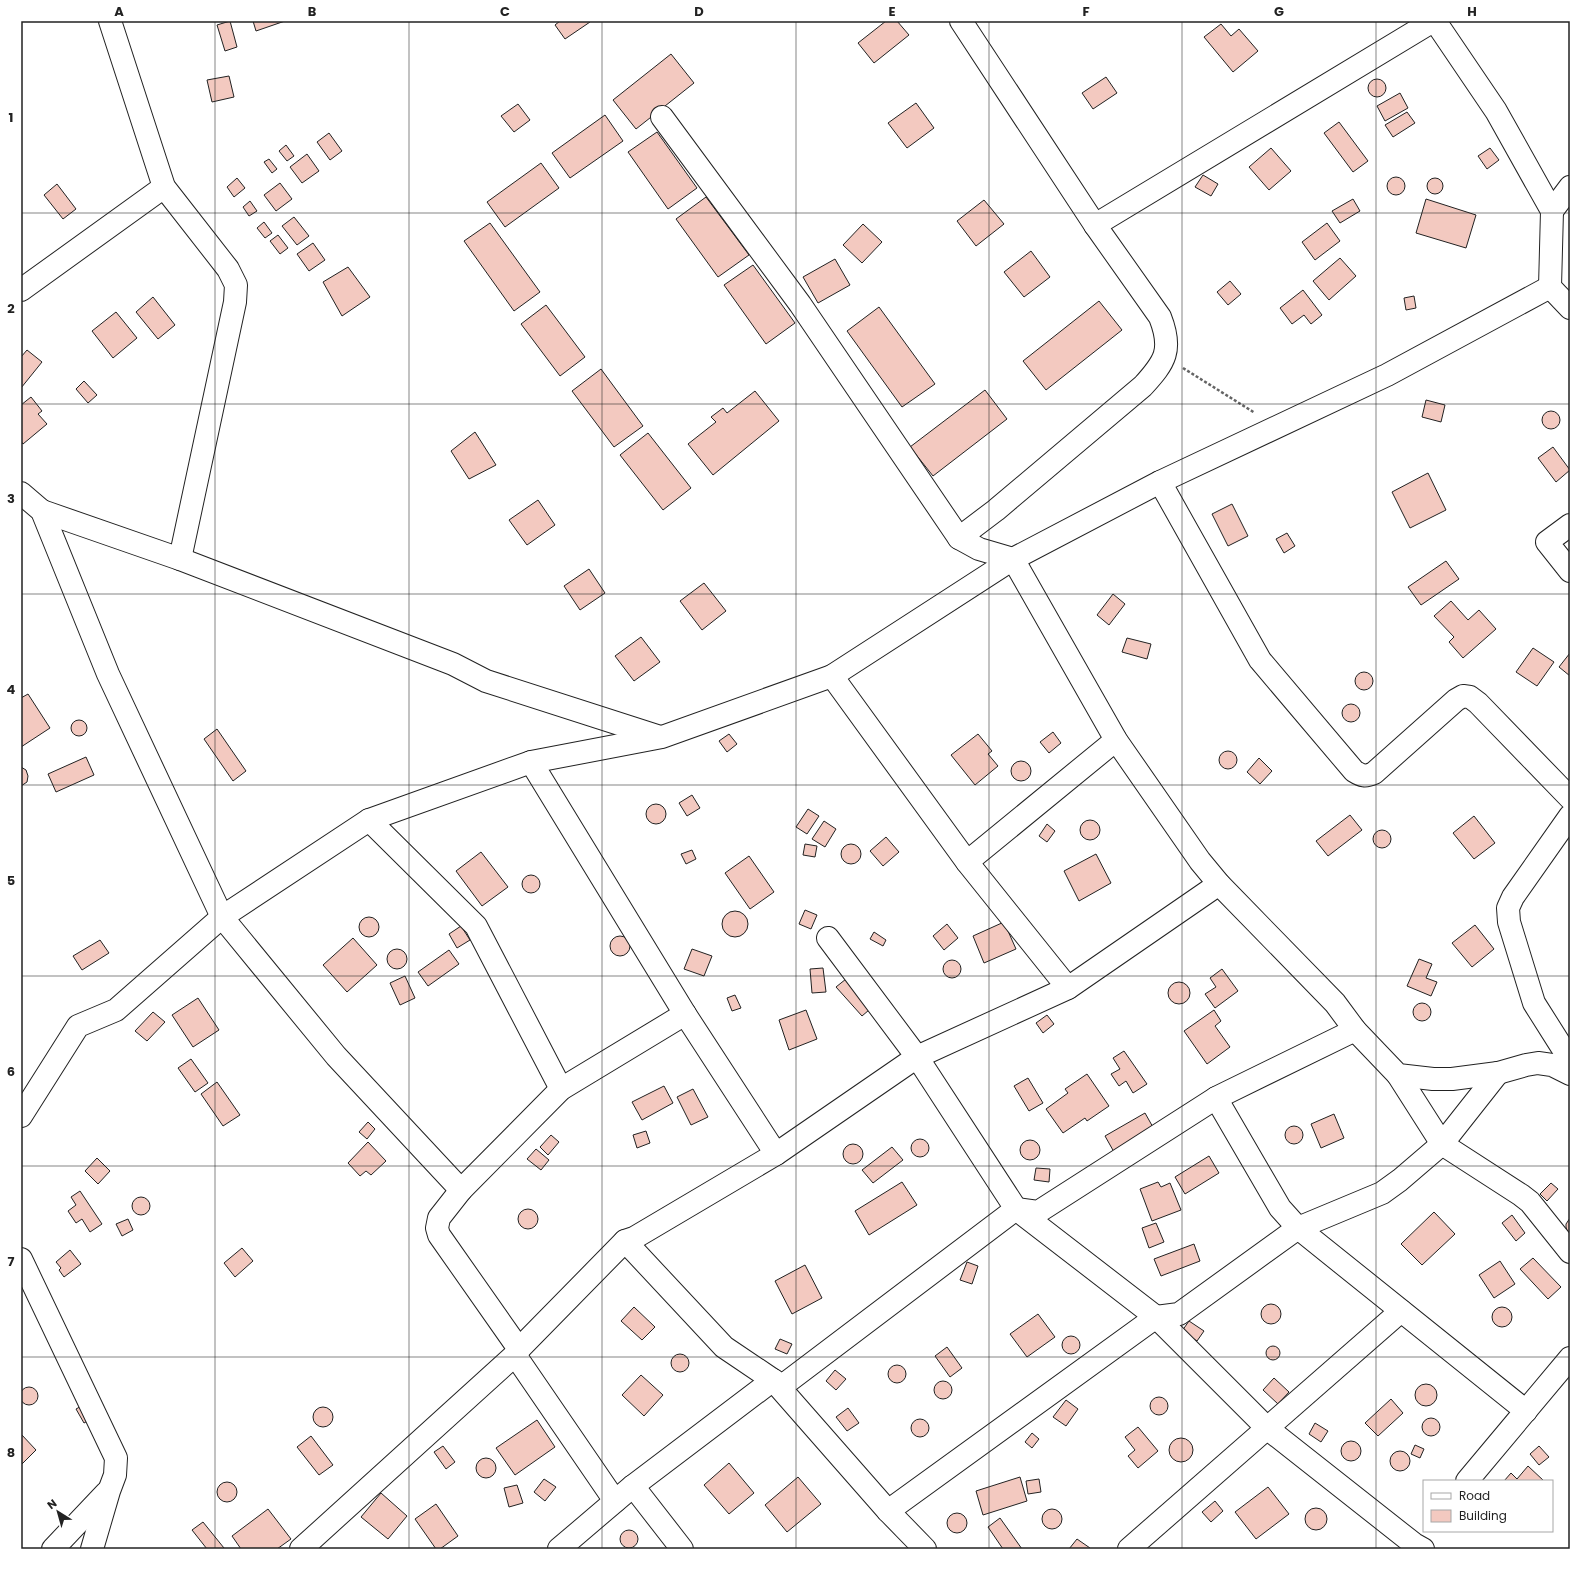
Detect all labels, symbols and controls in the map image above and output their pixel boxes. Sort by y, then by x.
text: A [114,2,124,21]
text: B [308,2,317,21]
text: C [500,2,510,21]
text: D [694,2,704,21]
text: E [888,2,896,21]
text: F [1082,2,1090,21]
text: G [1274,2,1284,21]
text: H [1467,2,1477,21]
text: 1 [9,108,13,127]
text: 2 [7,299,15,318]
text: 3 [7,489,15,508]
text: 4 [7,680,16,699]
text: 5 [7,871,15,890]
text: 6 [7,1062,15,1081]
text: 7 [8,1252,15,1271]
text: 8 [7,1443,15,1462]
legend [1423,1480,1553,1532]
text: Road [1459,1487,1490,1504]
north arrow [38,1492,78,1532]
text: N [44,1495,60,1513]
text: Building [1459,1507,1507,1524]

